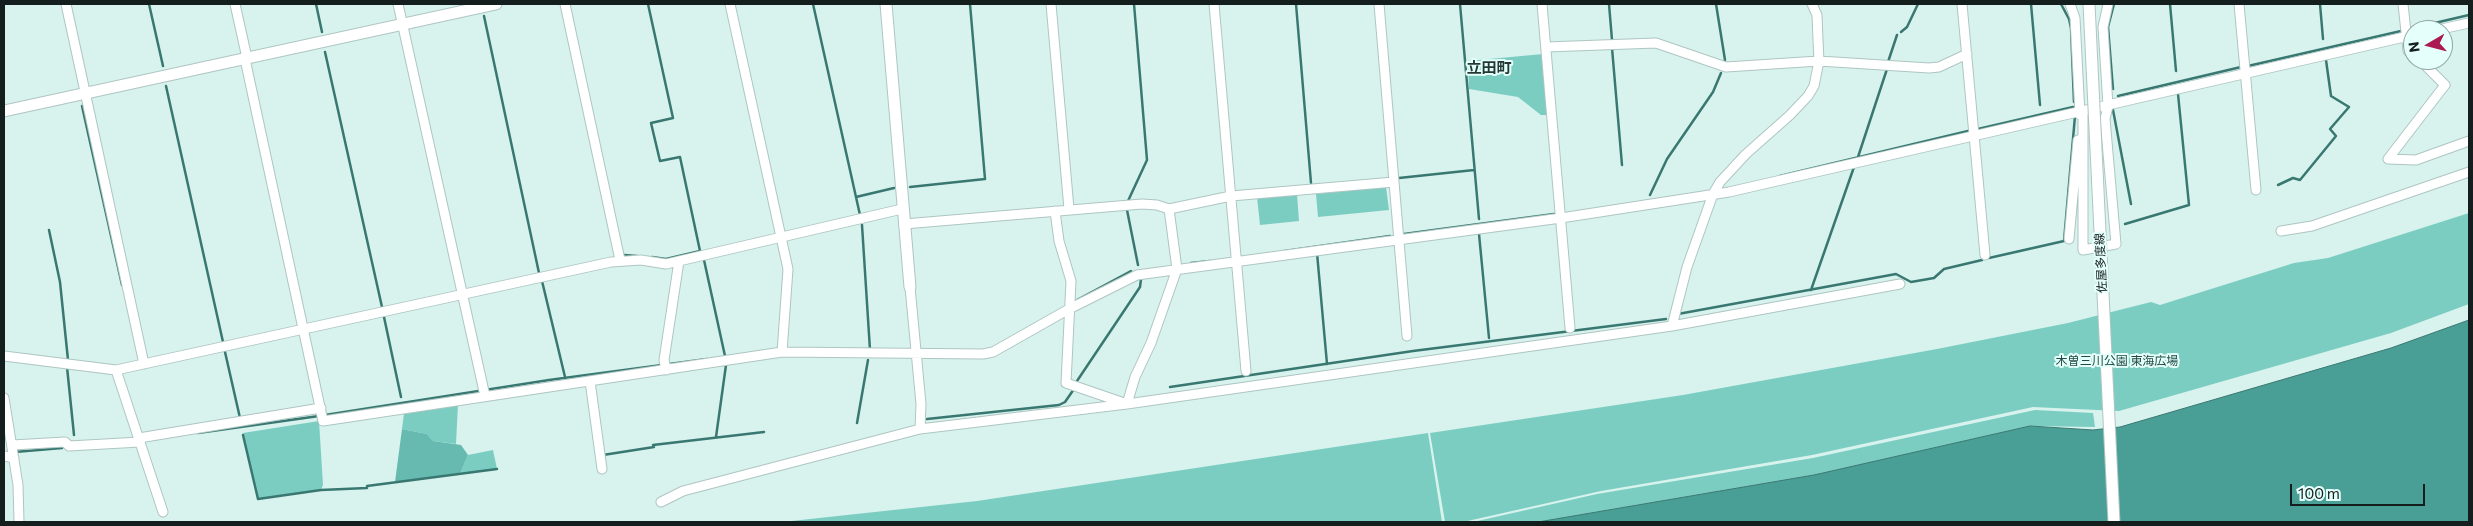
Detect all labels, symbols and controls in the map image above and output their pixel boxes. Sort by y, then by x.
north arrow [2403,20,2453,70]
text: N [2404,41,2423,53]
district label: 立田町 [1467,59,1511,77]
street label: 佐屋多度線 [2092,233,2110,293]
park label: 木曽三川公園 東海広場 [2056,354,2178,368]
scale bar [2293,474,2428,506]
text: 100 m [2298,484,2340,502]

